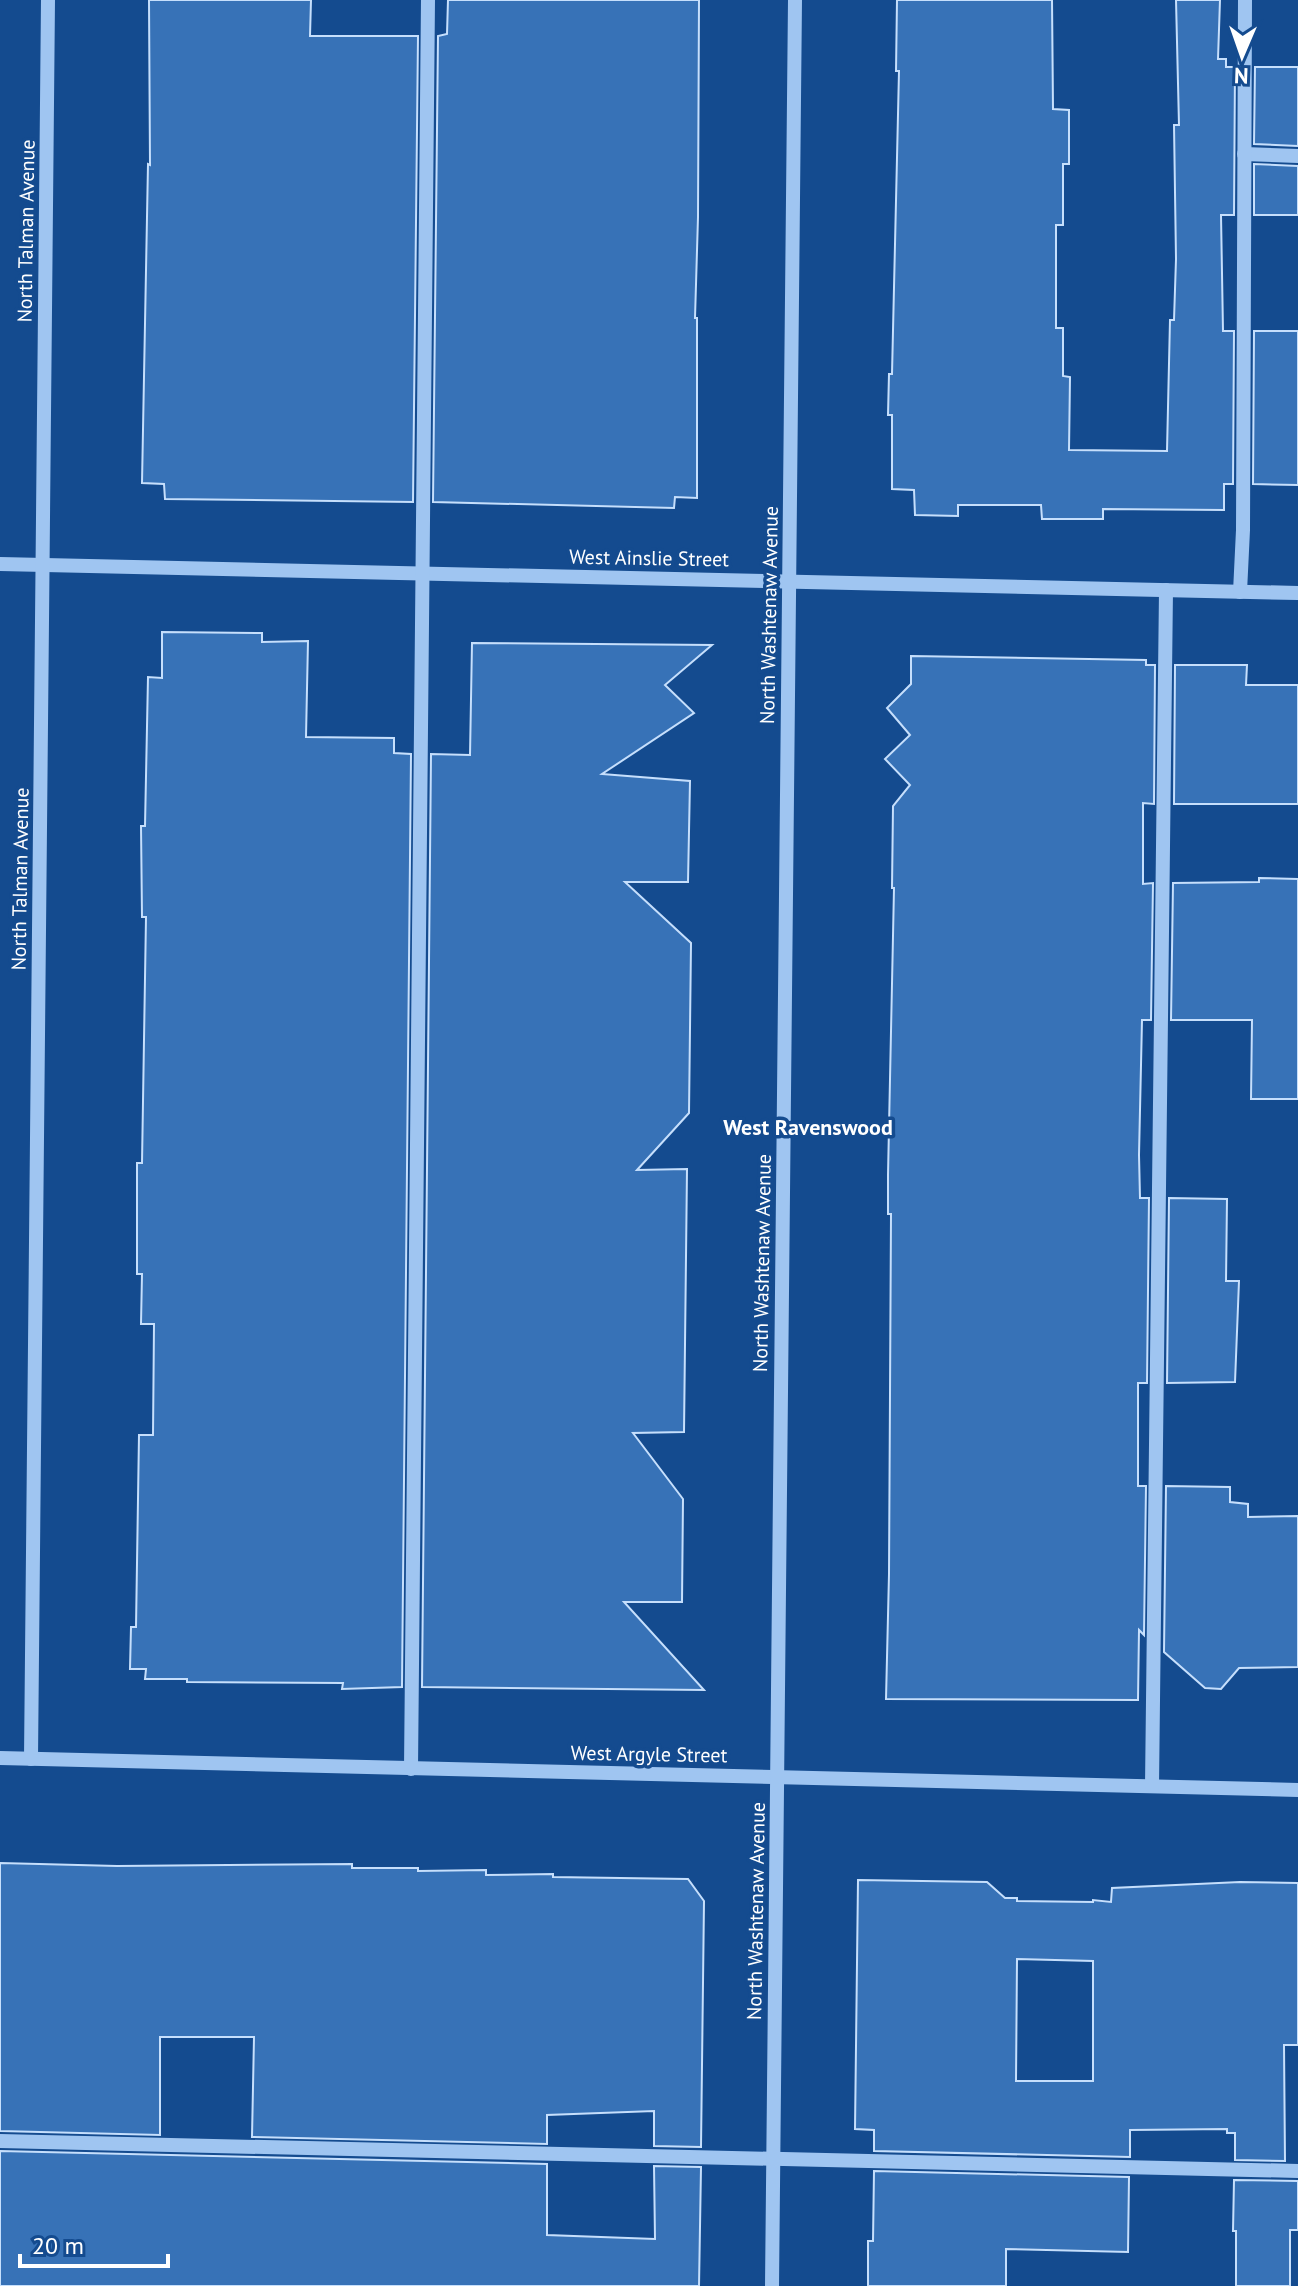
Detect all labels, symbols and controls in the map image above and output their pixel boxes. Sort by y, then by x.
north arrow [1202,16,1282,96]
text: N [1234,62,1249,90]
street label: North Talman Avenue [11,139,41,323]
street label: North Washtenaw Avenue [754,506,784,724]
street label: West Ainslie Street [569,544,729,572]
street label: North Talman Avenue [5,787,35,971]
district label: West Ravenswood [723,1113,893,1141]
street label: North Washtenaw Avenue [747,1154,777,1372]
street label: West Argyle Street [570,1740,728,1768]
street label: North Washtenaw Avenue [741,1802,771,2020]
scale bar [20,2218,168,2268]
text: 20 m [32,2230,84,2261]

